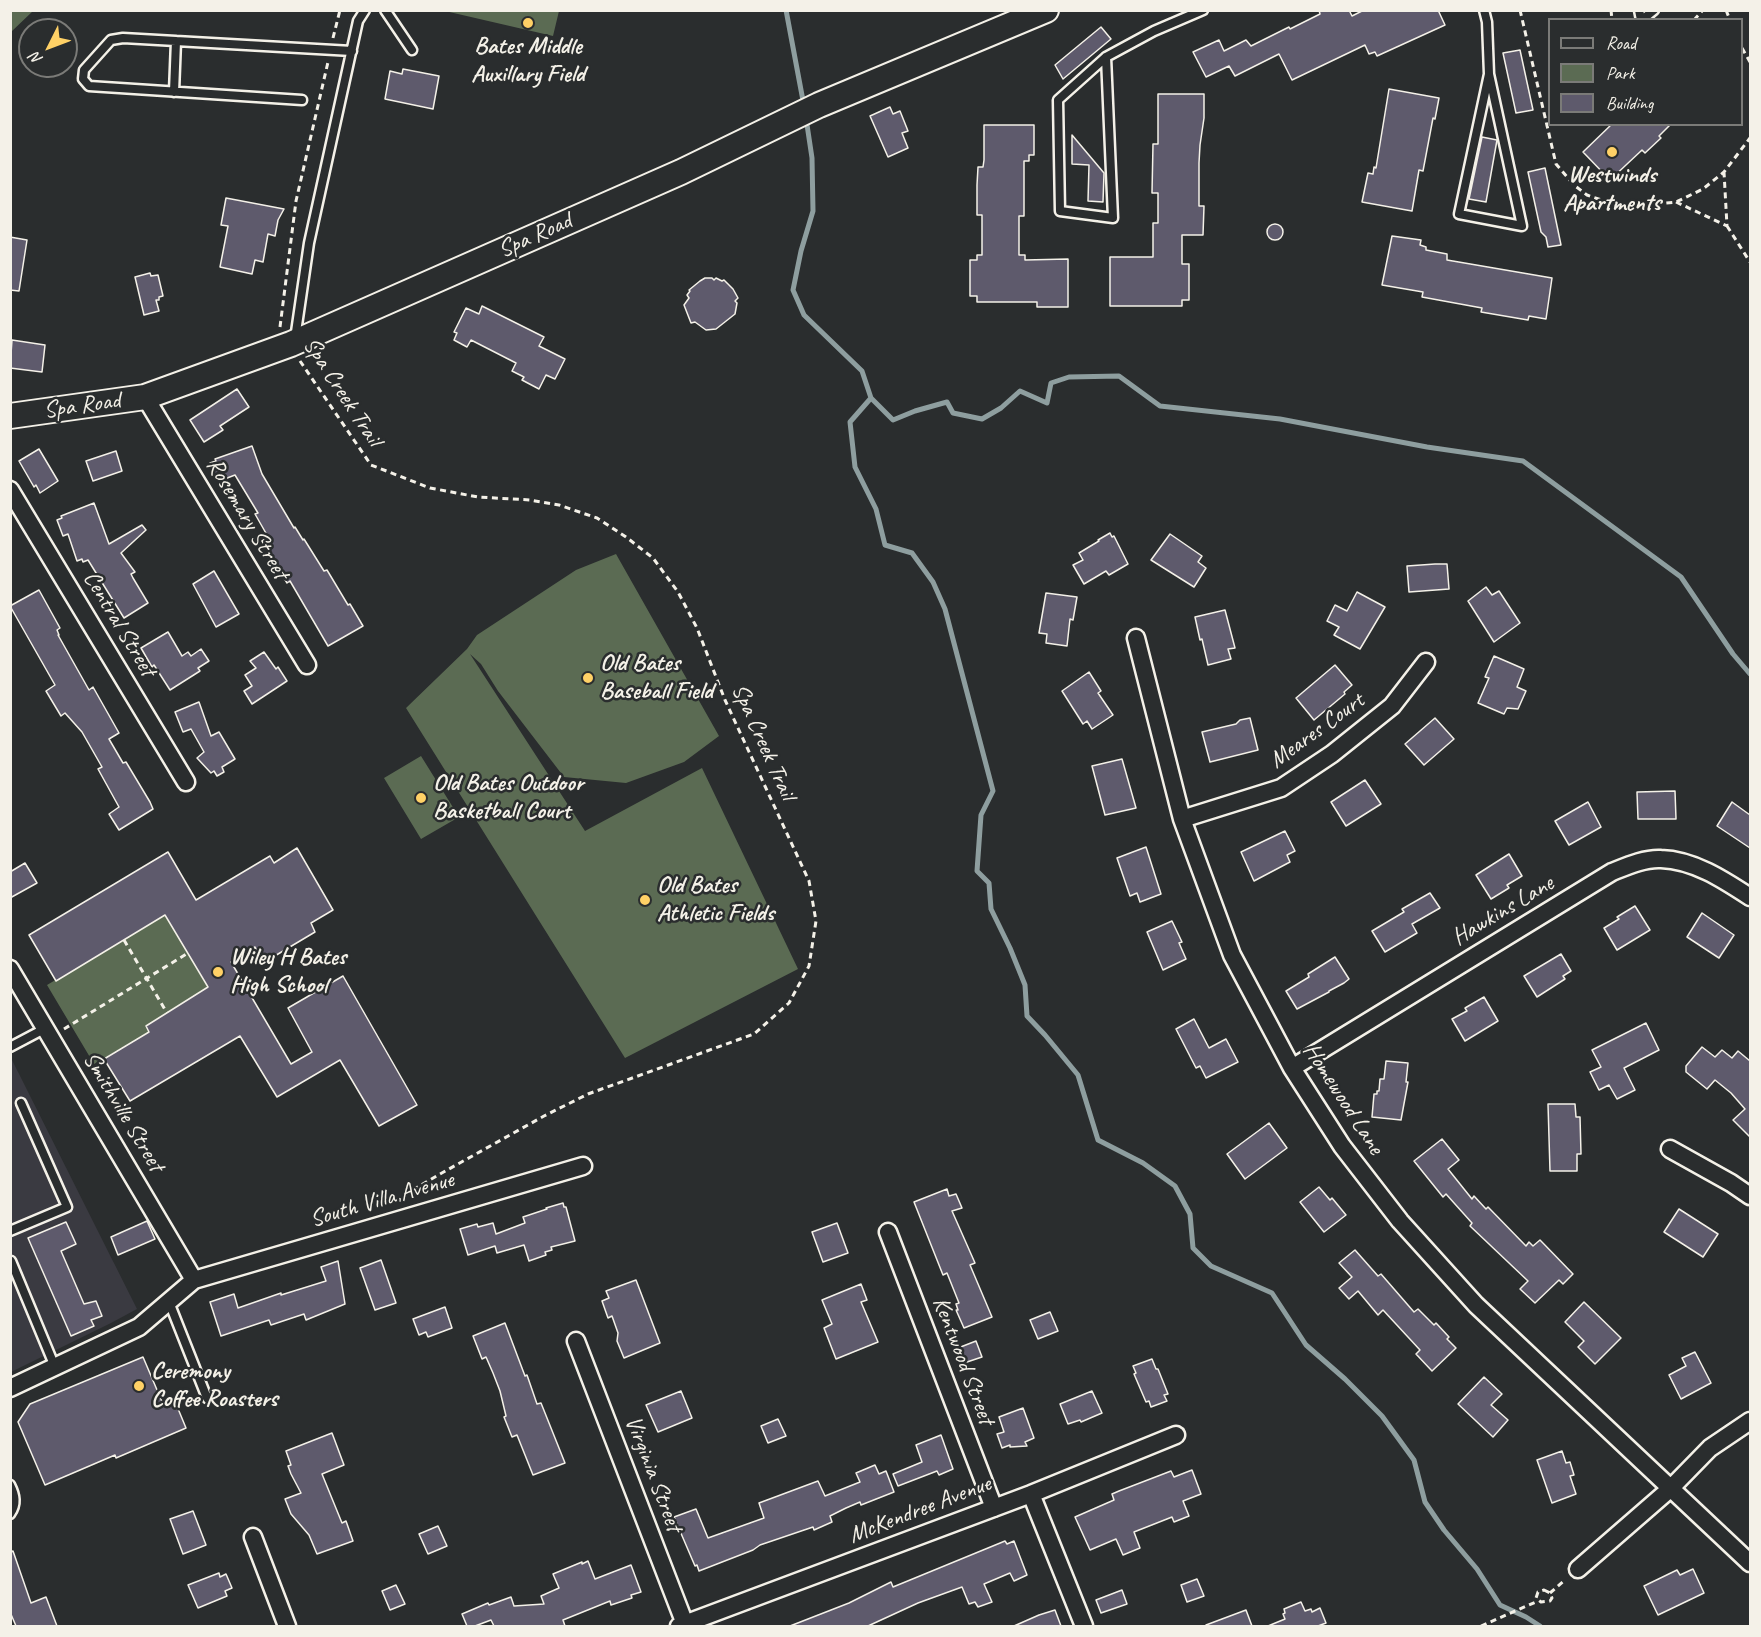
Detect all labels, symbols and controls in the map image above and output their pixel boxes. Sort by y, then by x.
marker: Bates Middle Auxillary Field [521,16,535,30]
north arrow [18,18,78,78]
legend [1548,18,1743,126]
text: Road [1606,32,1636,54]
place label: Bates Middle Auxillary Field [471,33,585,89]
text: N [25,48,47,69]
text: Park [1606,62,1635,84]
text: Building [1606,92,1653,114]
marker: Westwinds Apartments [1605,145,1619,159]
place label: Westwinds Apartments [1563,162,1661,218]
street label: Spa Road [494,207,576,265]
street label: Spa Creek Trail [296,332,388,452]
street label: Spa Road [42,386,122,426]
street label: Rosemary Street [199,453,295,585]
street label: Central Street [76,566,162,682]
place label: Old Bates Baseball Field [600,650,713,706]
marker: Old Bates Baseball Field [581,671,595,685]
street label: Spa Creek Trail [725,680,801,804]
street label: Meares Court [1264,687,1370,775]
place label: Old Bates Outdoor Basketball Court [433,770,583,826]
marker: Old Bates Outdoor Basketball Court [414,791,428,805]
street label: Hawkins Lane [1447,869,1559,953]
place label: Old Bates Athletic Fields [657,872,774,928]
marker: Old Bates Athletic Fields [638,893,652,907]
place label: Wiley H Bates High School [230,944,346,1000]
marker: Wiley H Bates High School [211,965,225,979]
street label: Homewood Lane [1296,1038,1390,1160]
street label: Smithville Street [76,1047,170,1177]
street label: South Villa Avenue [307,1166,457,1234]
street label: Kentwood Street [925,1293,1001,1429]
place label: Ceremony Coffee Roasters [151,1358,278,1414]
marker: Ceremony Coffee Roasters [132,1379,146,1393]
street label: Virginia Street [618,1412,688,1536]
street label: McKendree Avenue [845,1470,995,1550]

